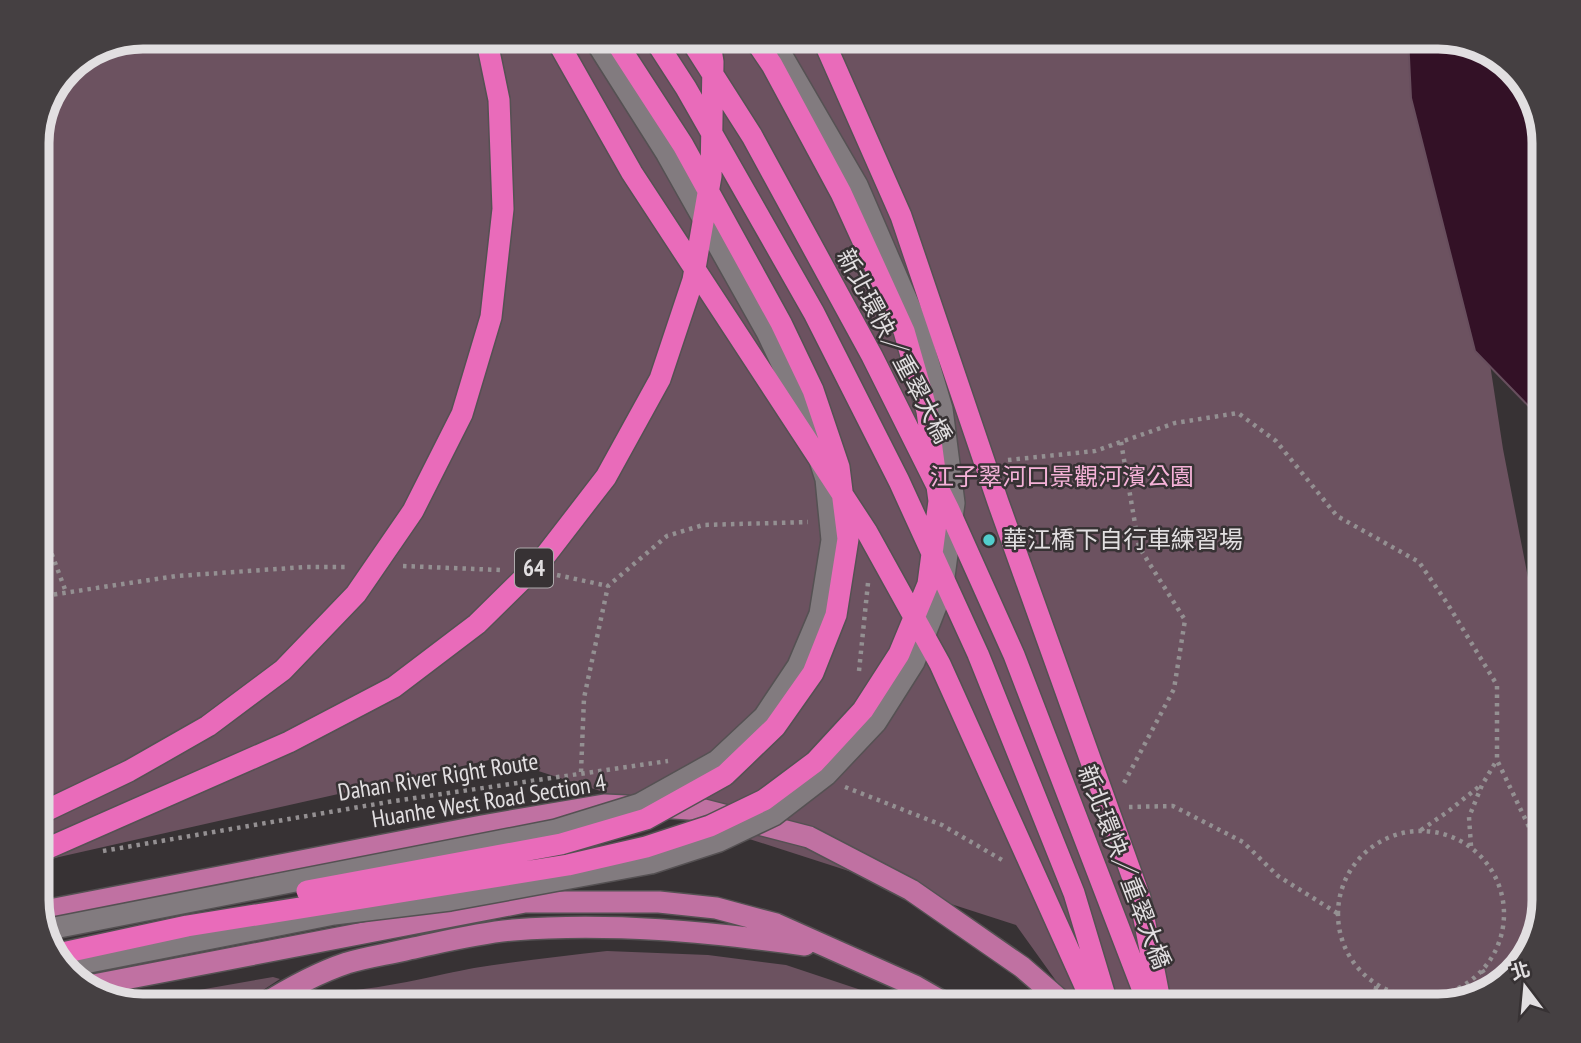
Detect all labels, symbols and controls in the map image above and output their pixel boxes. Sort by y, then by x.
street label: 新北環快／重翠大橋 [830,243,959,448]
park label: 江子翠河口景觀河濱公園 [930,461,1194,492]
place label: 華江橋下自行車練習場 [1003,524,1243,555]
marker: 華江橋下自行車練習場 [981,532,997,548]
road number: 64 [515,548,553,588]
street label: Dahan River Right Route [335,745,540,808]
street label: 新北環快／重翠大橋 [1071,760,1178,973]
street label: Huanhe West Road Section 4 [370,767,608,834]
north arrow [1490,952,1560,1022]
text: 北 [1508,957,1533,985]

